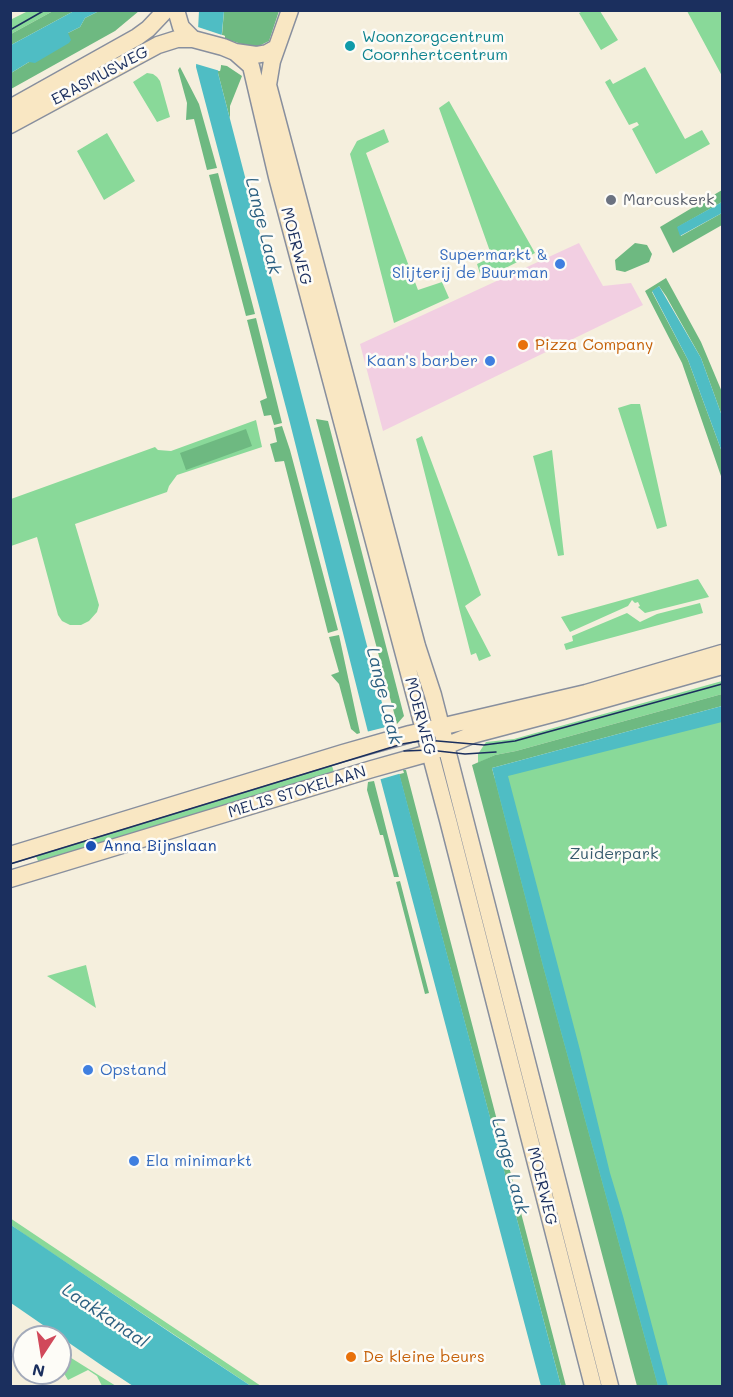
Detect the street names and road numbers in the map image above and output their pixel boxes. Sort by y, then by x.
street label: ERASMUSWEG [48,42,152,110]
street label: MOERWEG [276,205,316,287]
street label: MOERWEG [400,675,440,757]
street label: MELIS STOKELAAN [226,762,368,822]
street label: MOERWEG [523,1145,561,1227]

